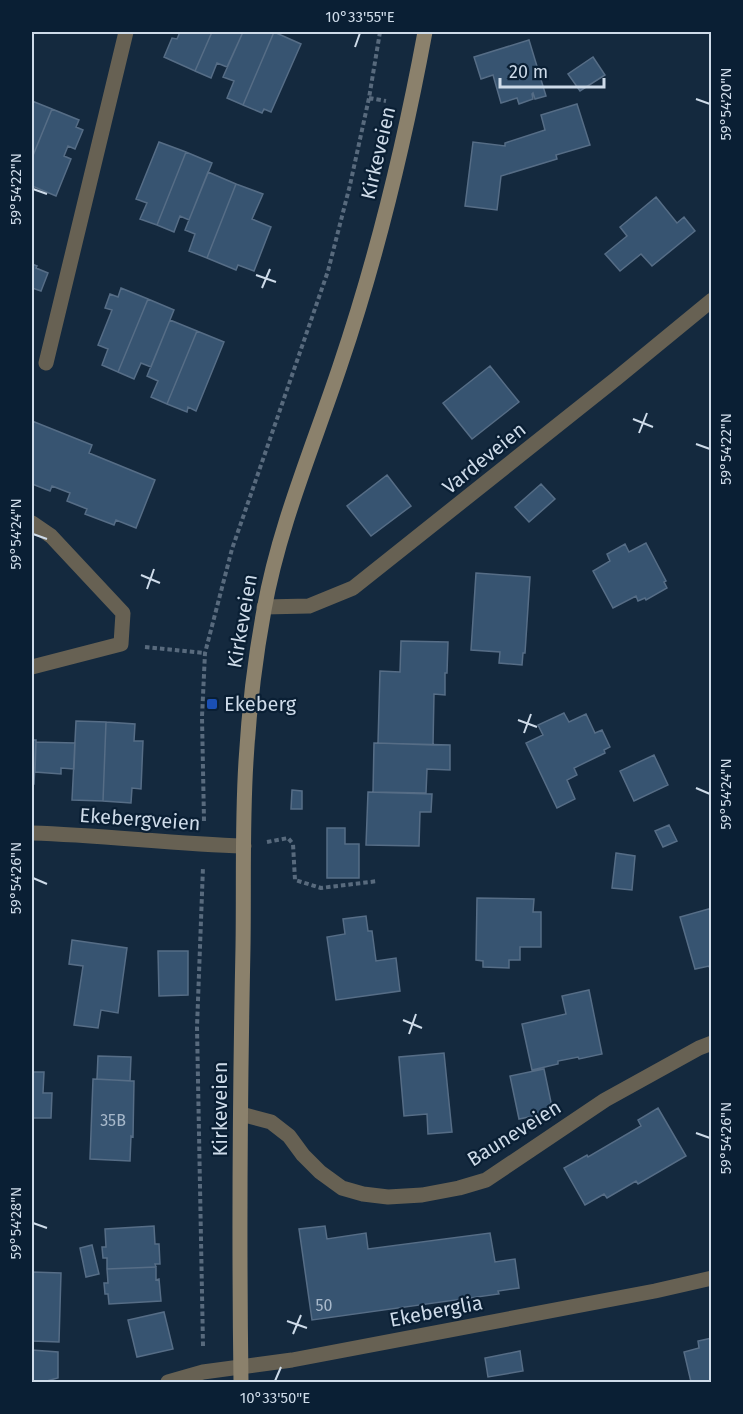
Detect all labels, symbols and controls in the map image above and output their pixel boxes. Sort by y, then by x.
text: 10°33'55"E [325,8,395,26]
scale bar [500,51,604,89]
text: 20 m [509,61,548,83]
text: 59°54'20"N [717,68,735,140]
street label: Kirkeveien [356,104,400,202]
text: 59°54'22"N [7,153,25,225]
text: 59°54'22"N [717,413,735,485]
street label: Vardeveien [438,417,530,499]
text: 59°54'24"N [7,498,25,570]
street label: Kirkeveien [222,572,262,670]
place label: Ekeberg [224,692,297,716]
marker: Ekeberg [205,697,219,711]
text: 59°54'24"N [717,758,735,830]
street label: Ekebergveien [79,803,201,835]
text: 59°54'26"N [7,842,25,914]
street label: Kirkeveien [208,1062,232,1156]
street label: Bauneveien [463,1095,565,1171]
text: 59°54'26"N [717,1102,735,1174]
house number: 35B [100,1111,126,1130]
text: 59°54'28"N [7,1187,25,1259]
street label: Ekeberglia [387,1290,485,1332]
house number: 50 [316,1296,333,1315]
text: 10°33'50"E [240,1389,310,1407]

